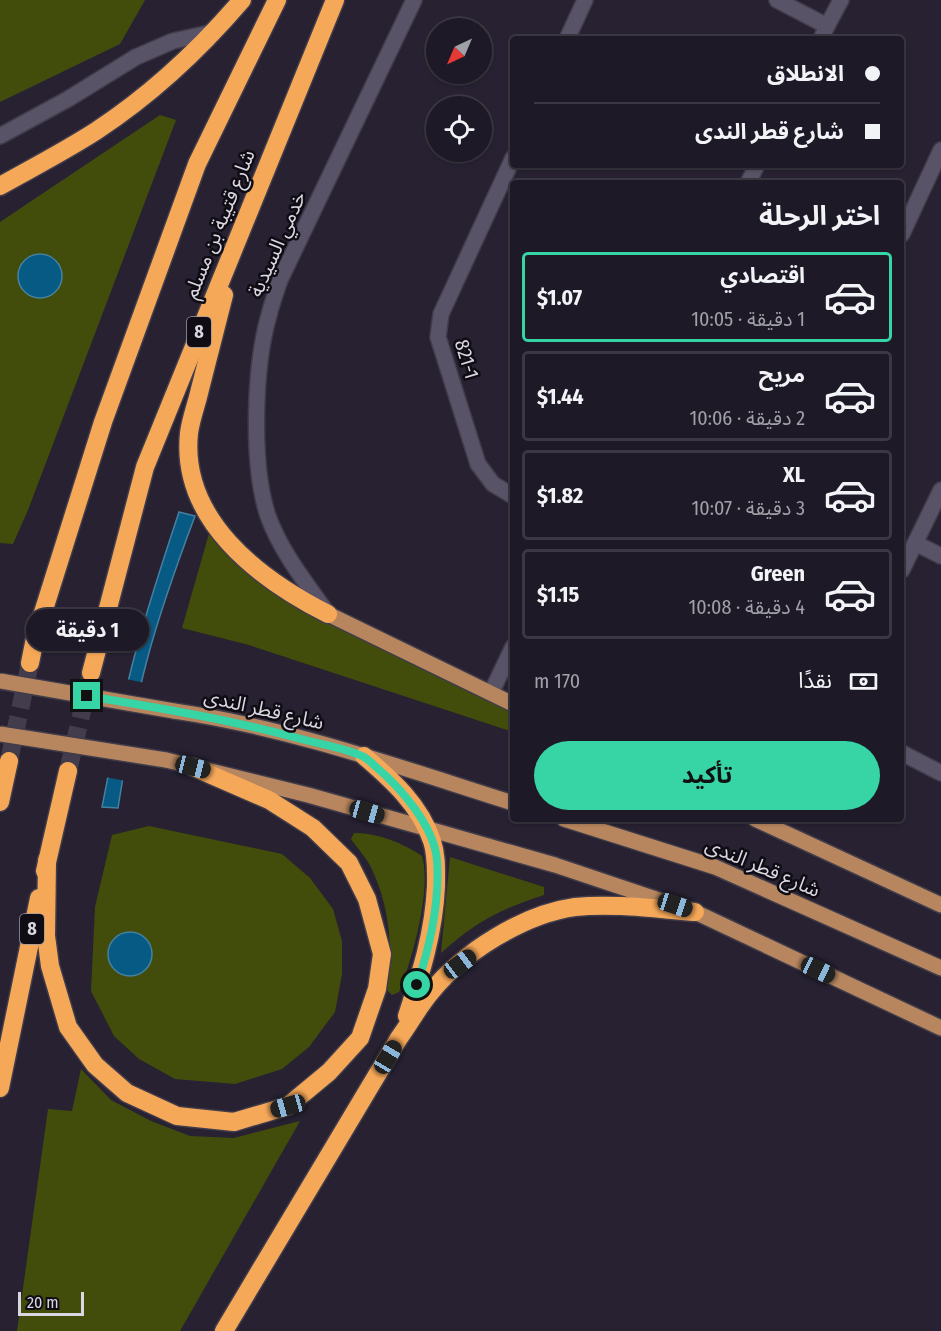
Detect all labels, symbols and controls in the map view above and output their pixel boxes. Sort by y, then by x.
north arrow [426,18,492,84]
map controls [426,18,492,162]
text: الانطلاق [767,60,844,87]
button: locate [426,96,492,162]
text: شارع قطر الندى [695,118,844,145]
street label: شارع قتيبة بن مسلم [178,146,263,303]
street label: خدمي السيدية [243,187,314,302]
text: اختر الرحلة [759,200,880,232]
text: اقتصادي [720,262,805,289]
icon: car [823,270,877,324]
text: $1.07 [537,284,582,311]
text: 1 دقيقة · 10:05 [691,307,805,331]
road number: 8 [187,317,211,347]
street label: 821-1 [450,336,484,382]
text: مريح [759,361,805,388]
icon: car [823,369,877,423]
text: $1.44 [537,383,584,410]
text: 2 دقيقة · 10:06 [689,406,805,430]
text: XL [783,461,805,488]
icon: car [823,468,877,522]
text: $1.82 [537,482,583,509]
text: 3 دقيقة · 10:07 [691,496,805,520]
text: Green [751,560,805,587]
icon: car [823,567,877,621]
text: $1.15 [537,581,579,608]
text: 4 دقيقة · 10:08 [689,595,805,619]
callout: 1 دقيقة [26,609,148,651]
text: 1 دقيقة [56,618,119,642]
icon: cash [847,665,880,698]
text: نقدًا [798,667,832,694]
text: 170 m [534,669,580,693]
route end [73,682,100,709]
street label: شارع قطر الندى [201,684,326,737]
button: تأكيد [534,741,880,810]
car [173,754,213,780]
car [347,798,387,826]
street label: شارع قطر الندى [701,832,824,905]
car [655,891,695,919]
road number: 8 [20,914,44,944]
car [440,946,480,982]
car [798,954,838,986]
route start [403,971,430,998]
car [371,1037,405,1077]
car [268,1092,308,1120]
scale bar [18,1289,84,1316]
text: 20 m [27,1293,58,1312]

